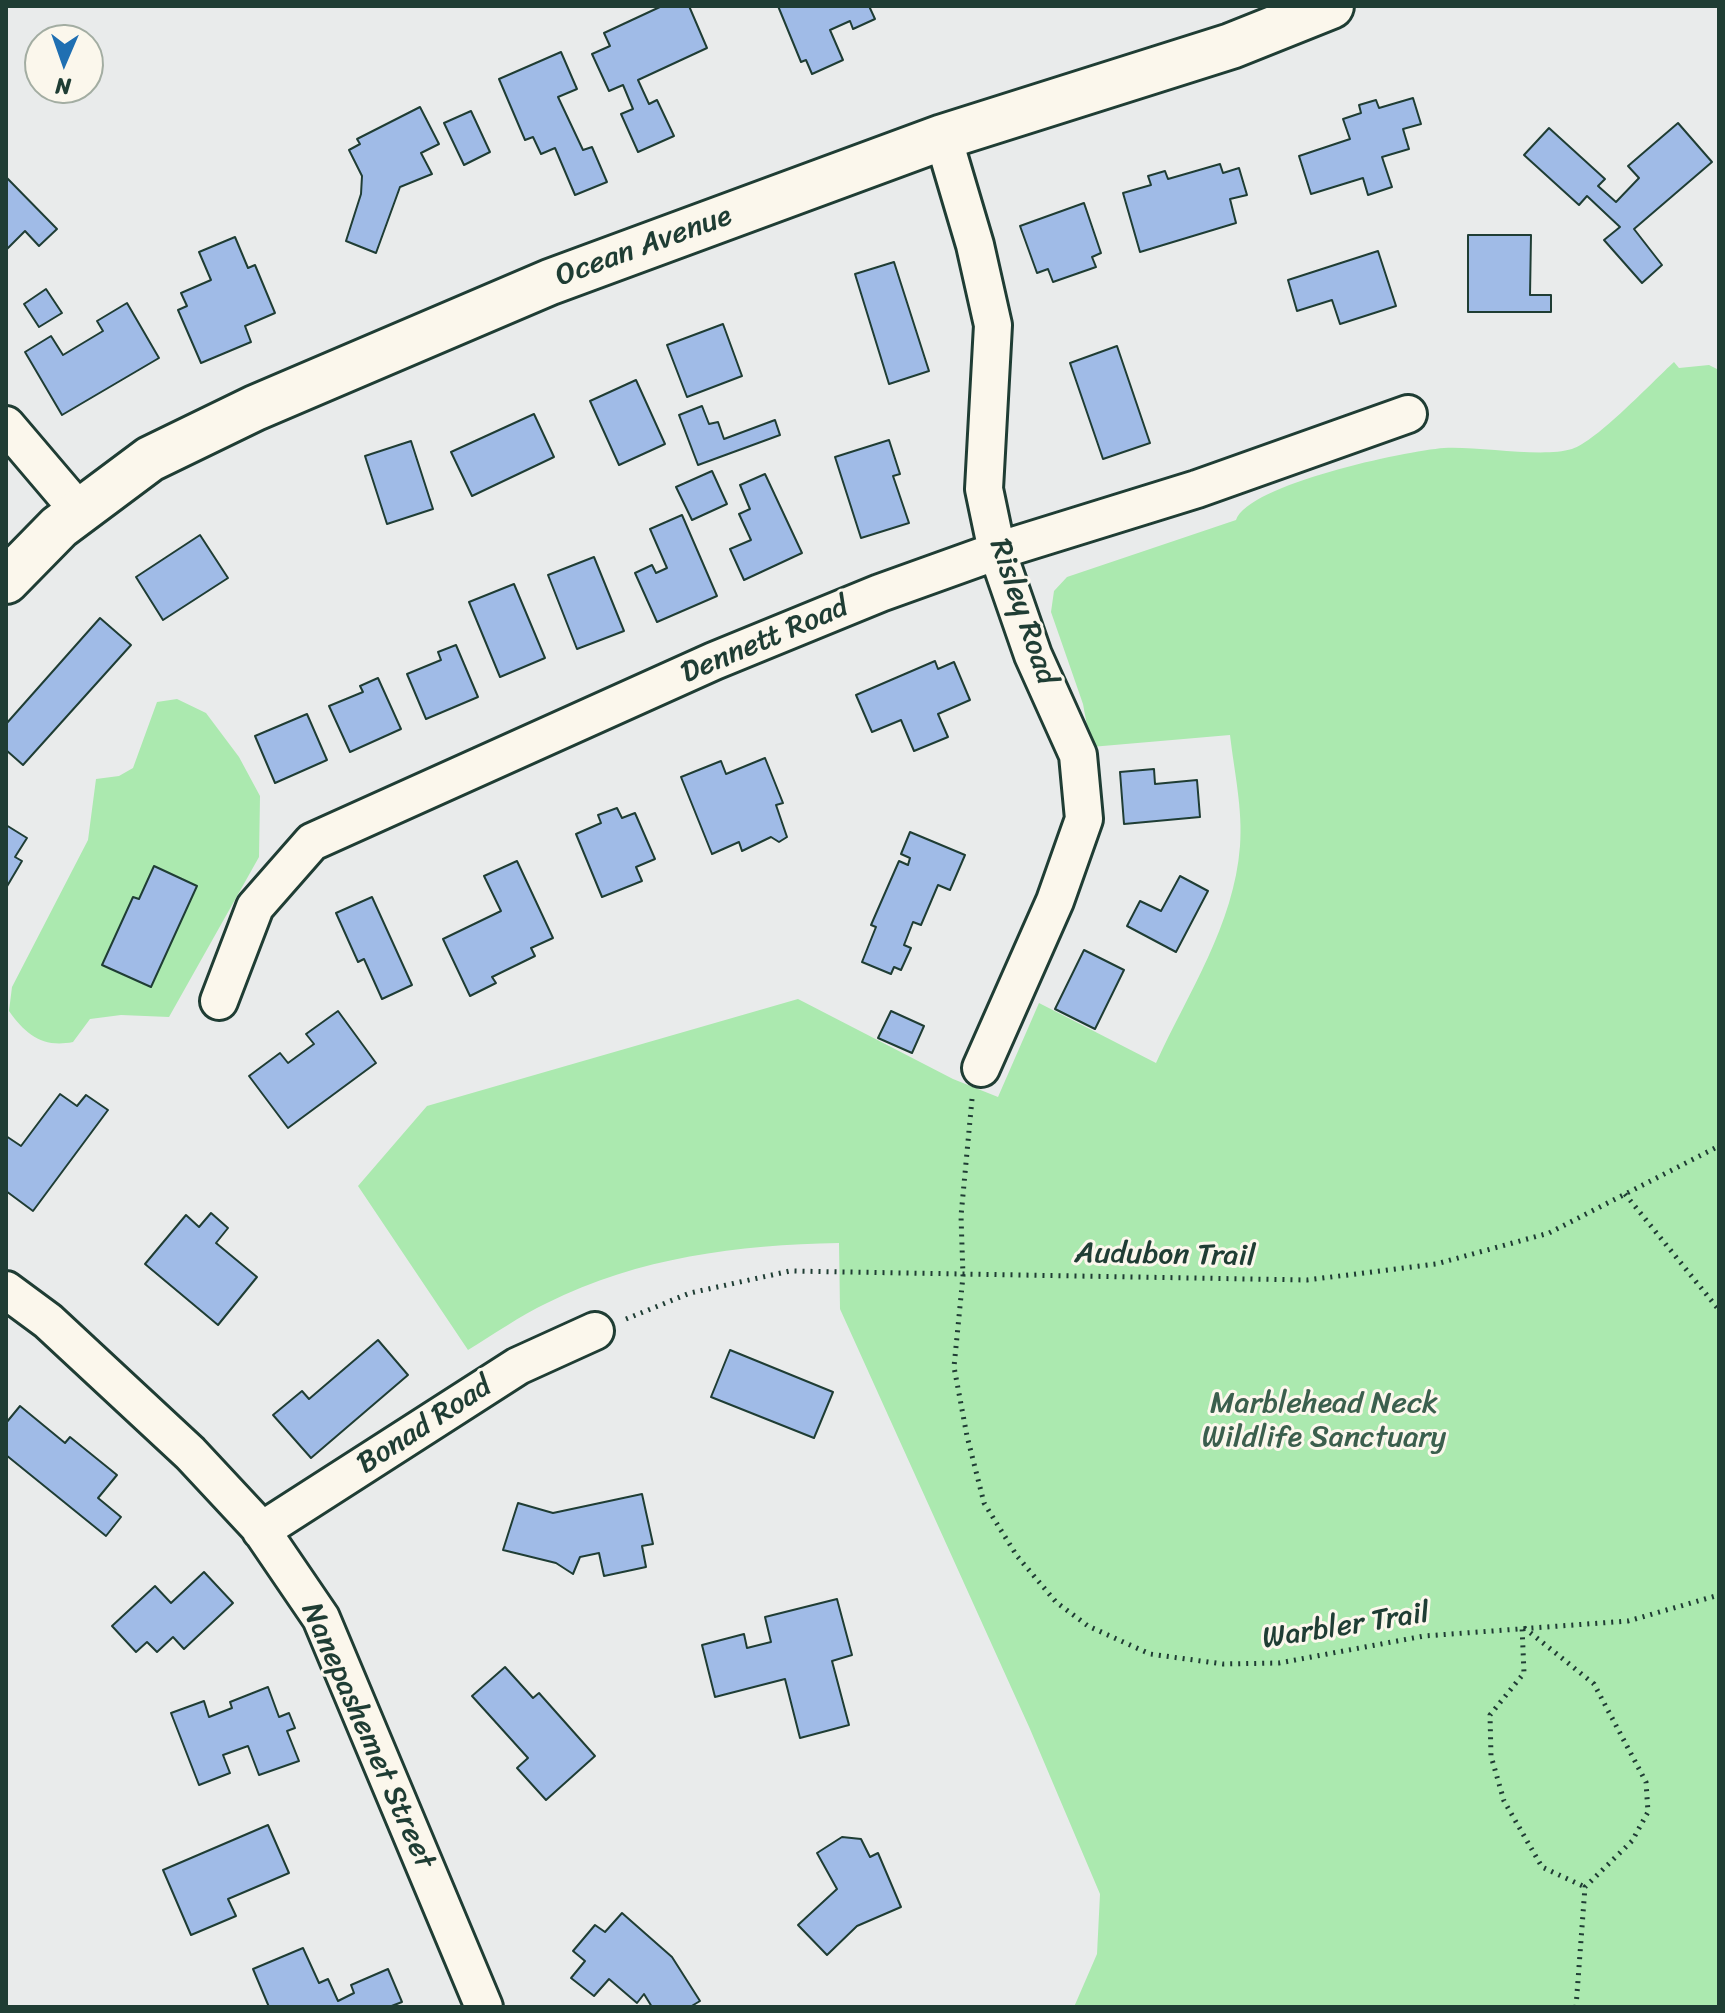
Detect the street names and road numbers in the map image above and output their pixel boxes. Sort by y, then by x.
street label: Ocean Avenue [551,199,737,295]
street label: Risley Road [980,534,1064,690]
street label: Dennett Road [676,590,854,692]
street label: Audubon Trail [1074,1236,1256,1276]
street label: Bonad Road [351,1369,499,1483]
street label: Warbler Trail [1260,1596,1432,1658]
street label: Nanepashemet Street [292,1597,442,1875]

